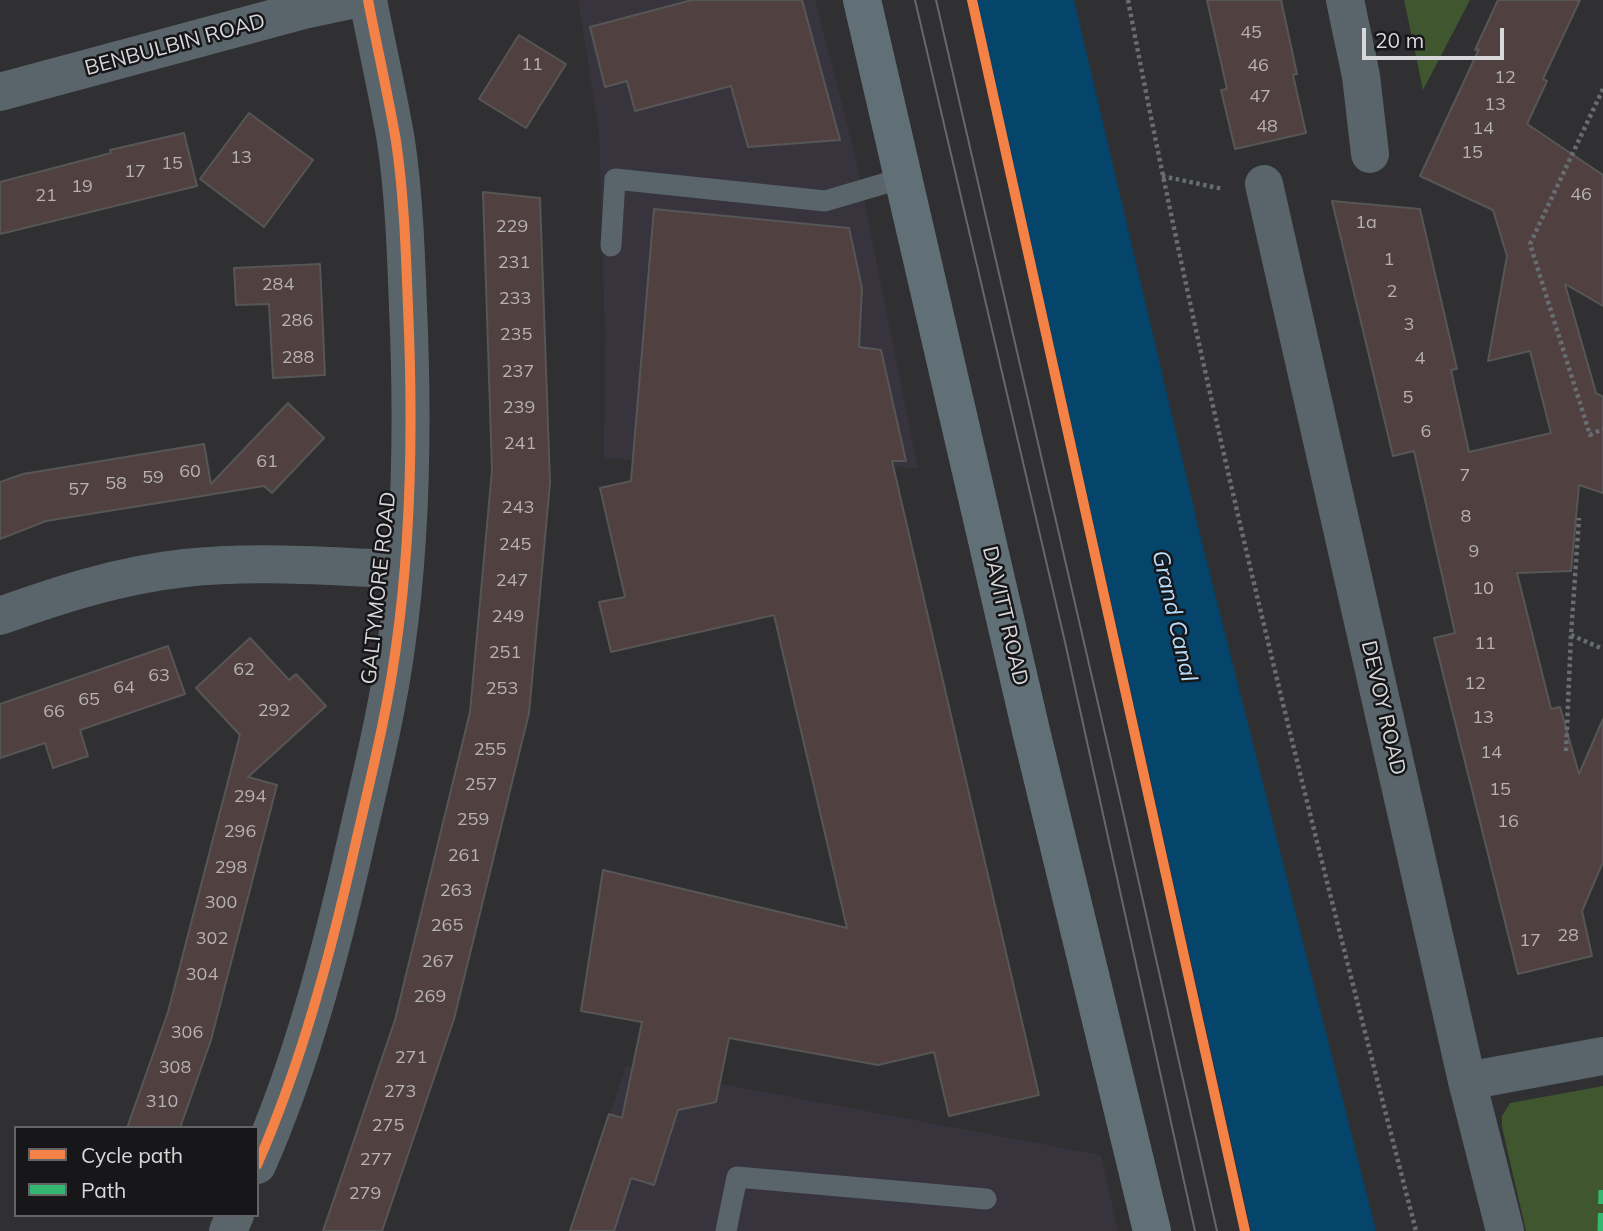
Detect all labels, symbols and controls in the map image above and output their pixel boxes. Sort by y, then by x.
street label: BENBULBIN ROAD [82,9,268,81]
scale bar [1365,14,1507,58]
house number: 45 [1240,22,1262,44]
text: 20 m [1375,27,1424,53]
house number: 11 [521,54,543,76]
house number: 46 [1247,55,1269,77]
house number: 12 [1494,67,1516,89]
house number: 47 [1249,86,1271,108]
house number: 13 [1484,94,1506,116]
house number: 48 [1256,116,1278,138]
house number: 14 [1472,118,1494,140]
house number: 15 [1461,142,1483,164]
house number: 13 [230,147,252,169]
house number: 15 [161,153,183,175]
house number: 17 [124,161,146,183]
house number: 19 [71,176,93,198]
house number: 46 [1570,184,1592,206]
house number: 21 [35,185,57,207]
house number: 1a [1355,212,1377,234]
house number: 229 [496,216,528,238]
house number: 1 [1384,249,1394,271]
house number: 231 [498,252,530,274]
house number: 284 [262,274,294,296]
house number: 2 [1387,281,1397,303]
house number: 233 [499,288,531,310]
house number: 286 [281,310,313,332]
house number: 3 [1404,314,1414,336]
house number: 235 [500,324,532,346]
house number: 288 [282,347,314,369]
house number: 4 [1415,348,1425,370]
house number: 237 [502,361,534,383]
house number: 5 [1403,387,1413,409]
house number: 239 [503,397,535,419]
house number: 6 [1421,421,1431,443]
house number: 241 [504,433,536,455]
house number: 61 [256,451,278,473]
house number: 60 [179,461,201,483]
house number: 7 [1460,465,1470,487]
house number: 59 [142,467,164,489]
house number: 58 [105,473,127,495]
house number: 57 [68,479,90,501]
street label: GALTYMORE ROAD [356,490,402,686]
house number: 243 [502,497,534,519]
house number: 8 [1461,506,1471,528]
house number: 245 [499,534,531,556]
house number: 9 [1469,541,1479,563]
street label: DAVITT ROAD [977,544,1033,688]
water label: Grand Canal [1145,548,1203,684]
house number: 247 [496,570,528,592]
house number: 10 [1472,578,1494,600]
house number: 249 [492,606,524,628]
house number: 11 [1474,633,1496,655]
street label: DEVOY ROAD [1355,638,1411,778]
house number: 251 [489,642,521,664]
house number: 62 [233,659,255,681]
house number: 63 [148,665,170,687]
house number: 12 [1464,673,1486,695]
house number: 64 [113,677,135,699]
house number: 253 [486,678,518,700]
house number: 65 [78,689,100,711]
house number: 292 [258,700,290,722]
house number: 66 [43,701,65,723]
house number: 13 [1472,707,1494,729]
house number: 255 [474,739,506,761]
house number: 14 [1480,742,1502,764]
house number: 257 [465,774,497,796]
house number: 15 [1489,779,1511,801]
house number: 294 [234,786,266,808]
house number: 259 [457,809,489,831]
house number: 16 [1497,811,1519,833]
house number: 296 [224,821,256,843]
house number: 261 [448,845,480,867]
house number: 298 [215,857,247,879]
house number: 263 [440,880,472,902]
house number: 300 [205,892,237,914]
house number: 265 [431,915,463,937]
house number: 28 [1557,925,1579,947]
house number: 302 [196,928,228,950]
house number: 17 [1519,930,1541,952]
house number: 267 [422,951,454,973]
house number: 304 [186,964,218,986]
house number: 269 [414,986,446,1008]
house number: 306 [171,1022,203,1044]
house number: 271 [395,1047,427,1069]
house number: 308 [159,1057,191,1079]
house number: 273 [384,1081,416,1103]
house number: 310 [146,1091,178,1113]
house number: 275 [372,1115,404,1137]
legend [14,1126,259,1217]
text: Cycle path [81,1142,183,1168]
house number: 277 [360,1149,392,1171]
text: Path [81,1177,126,1203]
house number: 279 [349,1183,381,1205]

